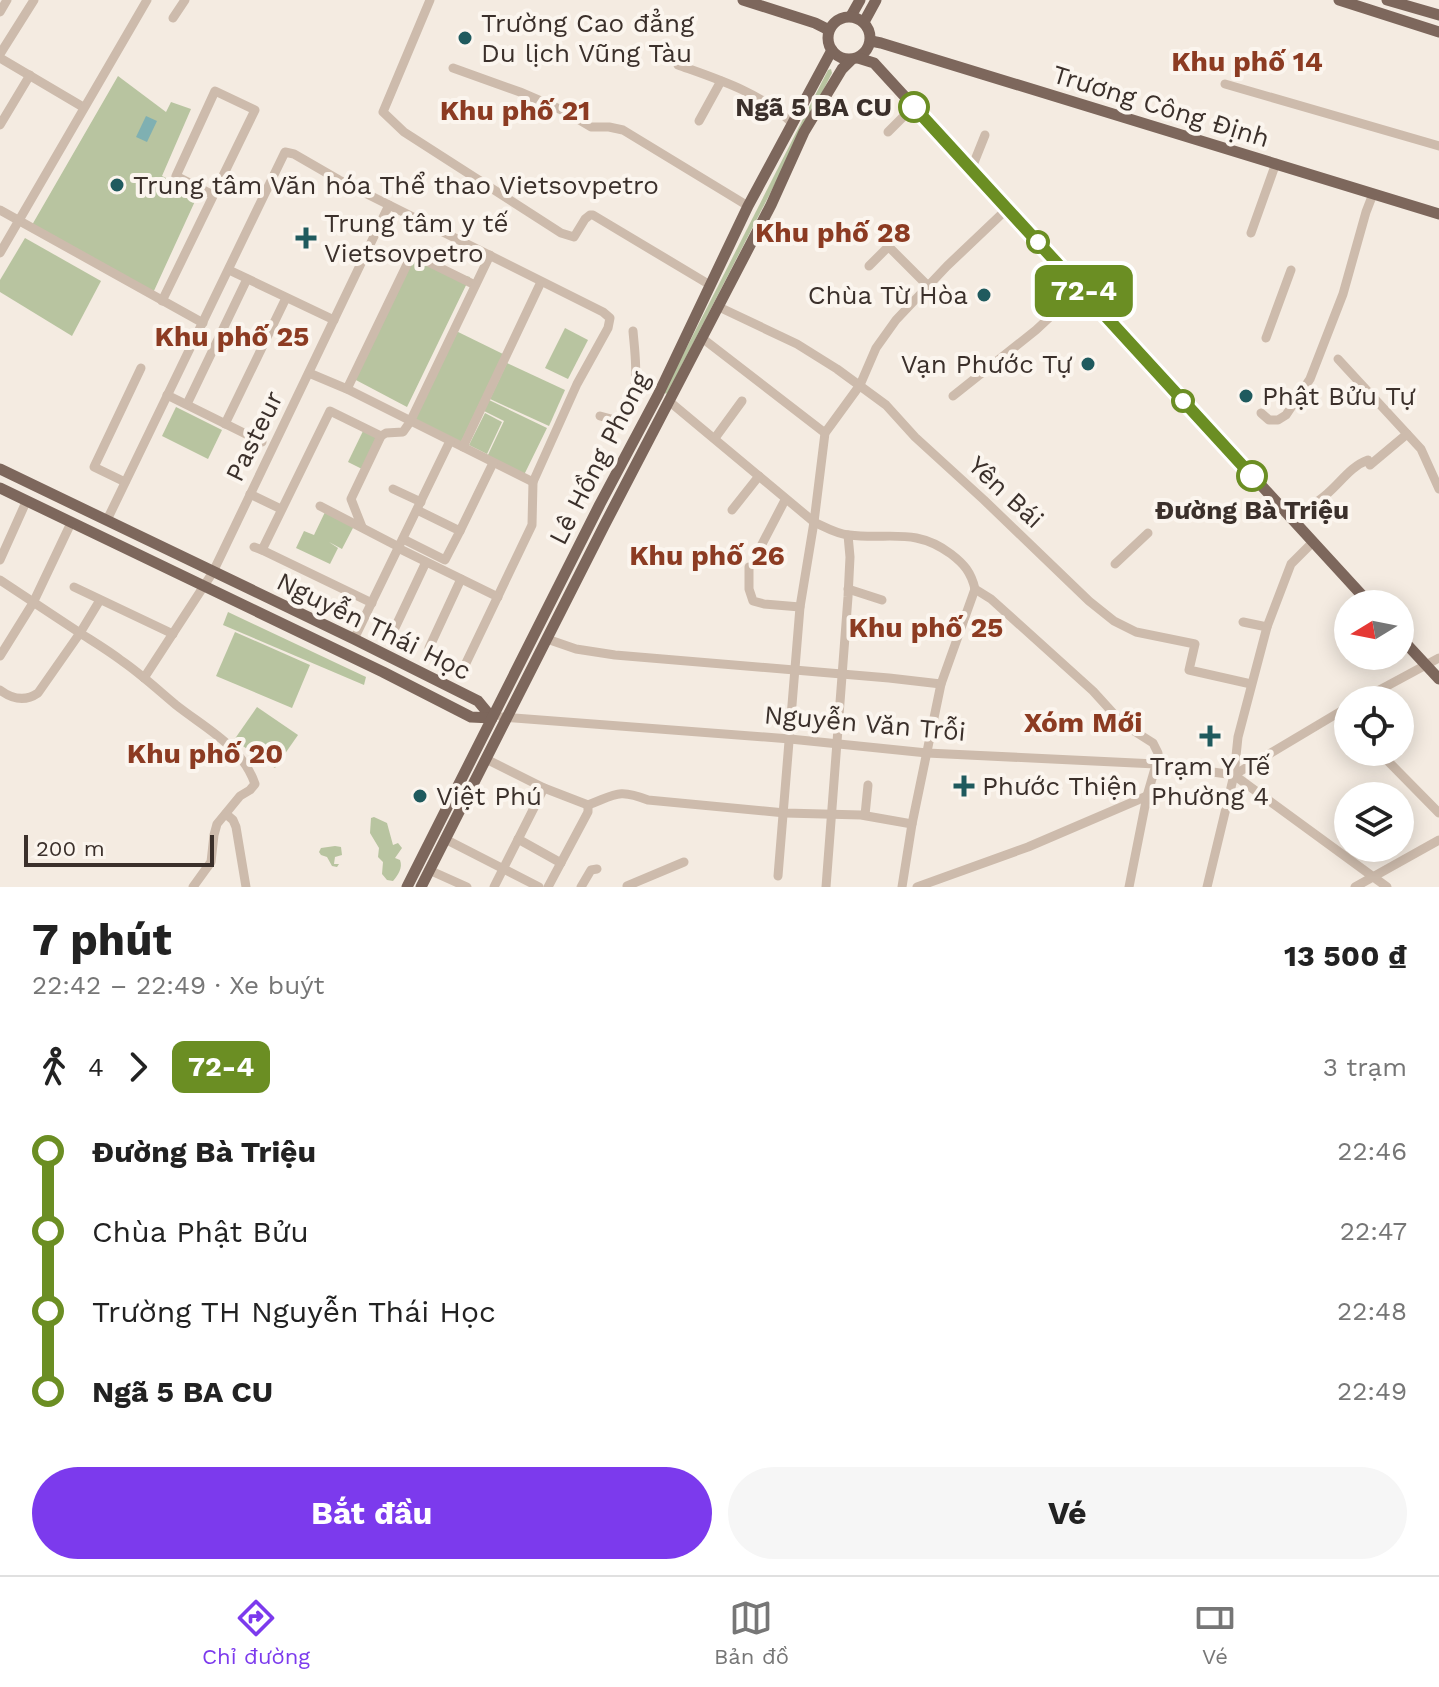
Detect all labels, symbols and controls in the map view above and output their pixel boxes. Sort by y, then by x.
place label: Trường Cao đẳng Du lịch Vũng Tàu [481,8,694,68]
marker: Trường Cao đẳng Du lịch Vũng Tàu [456,29,474,47]
district label: Khu phố 14 [1171,45,1323,78]
street label: Trương Công Định [1049,59,1273,153]
place label: Ngã 5 BA CU [735,92,892,122]
marker: Ngã 5 BA CU [899,92,929,122]
district label: Khu phố 21 [440,94,590,127]
place label: Trung tâm Văn hóa Thể thao Vietsovpetro [133,170,659,200]
marker: Trung tâm Văn hóa Thể thao Vietsovpetro [108,176,126,194]
place label: Trung tâm y tế Vietsovpetro [324,208,508,268]
district label: Khu phố 28 [755,216,911,249]
marker: Trung tâm y tế Vietsovpetro [295,227,317,249]
unlabelled marker [1027,231,1049,253]
line badge: 72-4 [1028,265,1140,317]
text: 72-4 [1051,274,1117,307]
place label: Chùa Từ Hòa [808,280,968,310]
marker: Chùa Từ Hòa [975,286,993,304]
district label: Khu phố 25 [155,320,309,353]
place label: Vạn Phước Tự [901,349,1073,379]
marker: Vạn Phước Tự [1079,355,1097,373]
street label: Lê Hồng Phong [543,366,656,549]
place label: Phật Bửu Tự [1262,381,1416,411]
street label: Pasteur [219,386,289,486]
marker: Phật Bửu Tự [1237,387,1255,405]
unlabelled marker [1172,390,1194,412]
street label: Yên Bái [962,450,1050,534]
marker: Đường Bà Triệu [1237,461,1267,491]
place label: Đường Bà Triệu [1155,495,1349,525]
district label: Khu phố 26 [629,539,785,572]
street label: Nguyễn Thái Học [272,566,476,686]
north arrow [1334,590,1414,670]
map controls [1334,590,1414,862]
district label: Khu phố 25 [849,611,1003,644]
button: locate [1334,686,1414,766]
street label: Nguyễn Văn Trỗi [763,699,967,747]
district label: Xóm Mới [1024,706,1142,739]
marker: Trạm Y Tế Phường 4 [1199,725,1221,747]
district label: Khu phố 20 [127,737,283,770]
place label: Trạm Y Tế Phường 4 [1149,751,1271,811]
place label: Phước Thiện [982,771,1138,801]
marker: Phước Thiện [953,775,975,797]
place label: Việt Phú [436,781,542,811]
button: layers [1334,782,1414,862]
marker: Việt Phú [411,787,429,805]
scale bar [24,831,214,867]
text: 200 m [36,836,105,861]
text: 7 phút [32,914,172,966]
text: 13 500 ₫ [1284,938,1407,973]
text: 22:42 – 22:49 · Xe buýt [32,970,325,1000]
icon: walk [32,1045,76,1089]
icon: forward [116,1045,160,1089]
text: 72-4 [188,1050,254,1083]
text: 4 [88,1052,104,1082]
text: 3 trạm [1323,1052,1407,1082]
text: Đường Bà Triệu [92,1134,316,1169]
text: 22:46 [1337,1136,1407,1166]
text: Chùa Phật Bửu [92,1214,309,1249]
text: 22:47 [1340,1216,1407,1246]
text: Trường TH Nguyễn Thái Học [92,1294,496,1329]
text: 22:48 [1337,1296,1407,1326]
text: Ngã 5 BA CU [92,1374,273,1409]
text: 22:49 [1337,1376,1407,1406]
button: Bắt đầu [32,1467,712,1559]
button: Vé [728,1467,1407,1559]
tab: Chỉ đường [202,1596,310,1669]
tab: Bản đồ [714,1596,789,1669]
tab: Vé [1193,1596,1237,1669]

